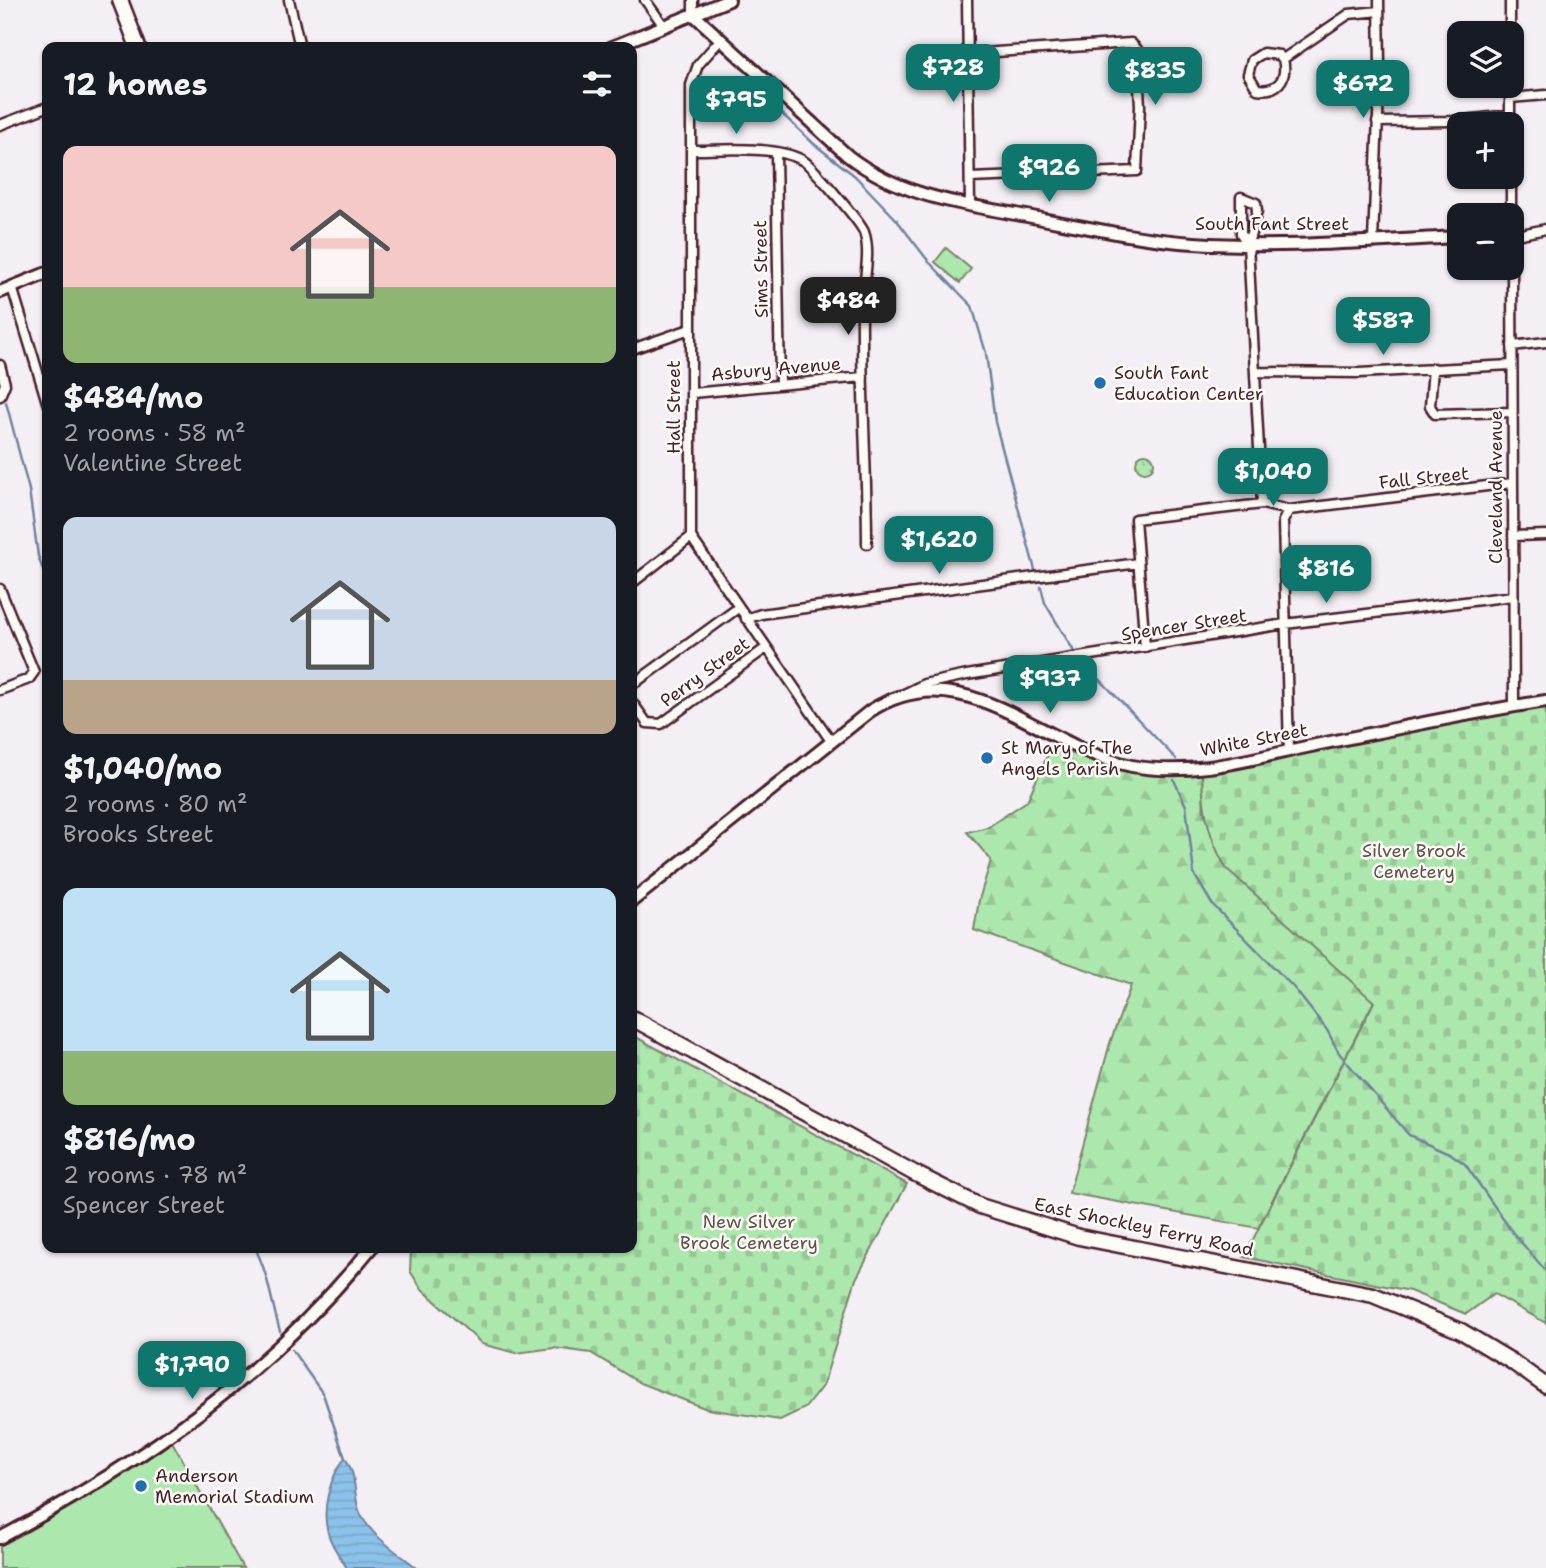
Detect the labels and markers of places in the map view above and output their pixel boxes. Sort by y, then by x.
pin: $728 [912,44,994,104]
pin: $835 [1114,48,1196,107]
pin: $672 [1322,60,1404,120]
pin: $795 [695,76,777,136]
pin: $926 [1008,144,1090,204]
pin: $484 [807,278,889,337]
pin: $587 [1342,298,1424,357]
place label: South Fant Education Center [1114,361,1263,406]
marker: South Fant Education Center [1092,375,1108,391]
pin: $1,040 [1216,448,1330,508]
pin: $1,620 [882,516,996,576]
pin: $816 [1285,546,1367,605]
pin: $937 [1009,656,1091,715]
place label: St Mary of The Angels Parish [1001,736,1133,781]
marker: St Mary of The Angels Parish [979,750,995,766]
pin: $1,790 [135,1342,249,1401]
place label: Anderson Memorial Stadium [155,1464,314,1509]
marker: Anderson Memorial Stadium [133,1478,149,1494]

